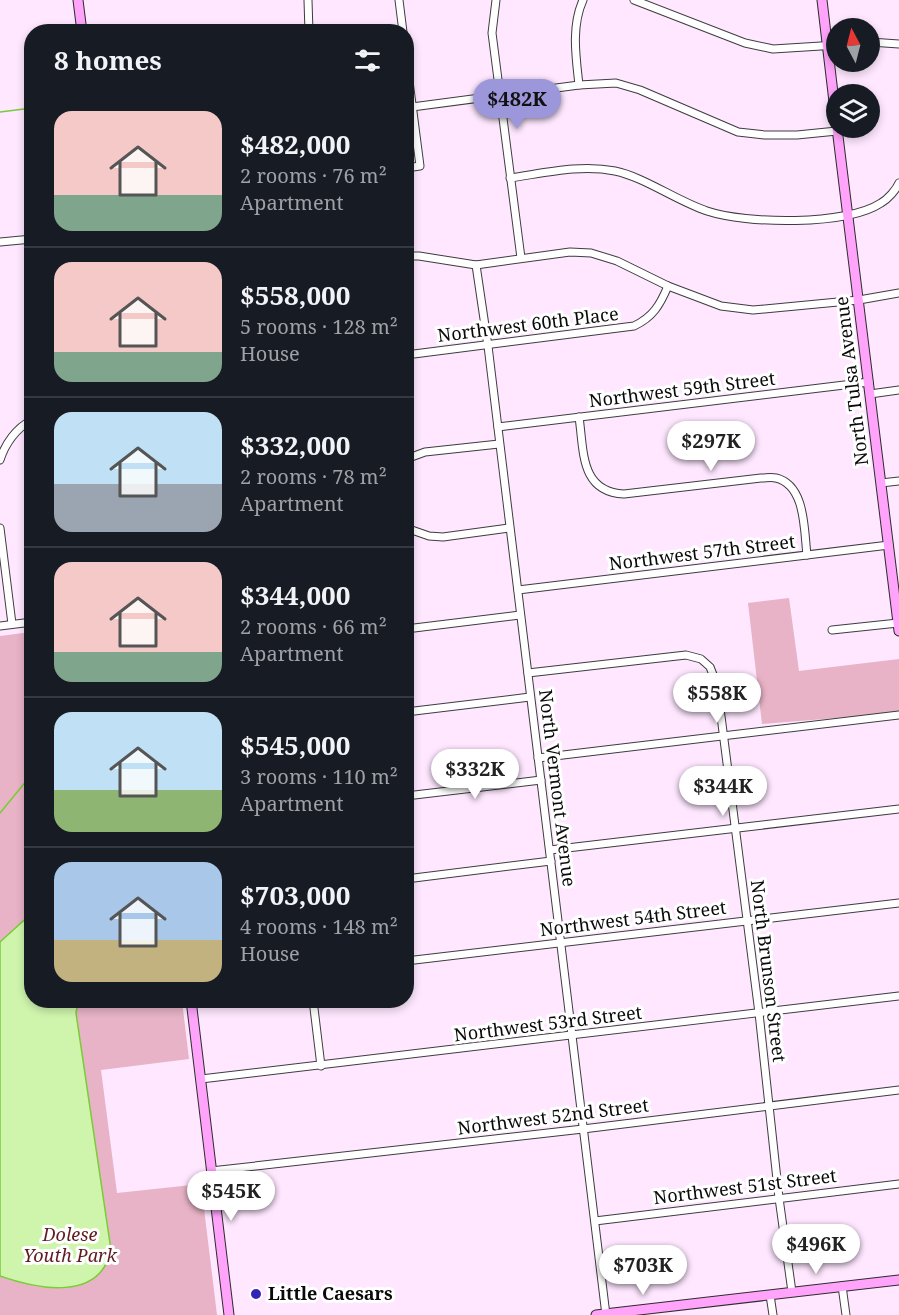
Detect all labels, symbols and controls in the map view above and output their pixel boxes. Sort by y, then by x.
north arrow [826,18,880,72]
map controls [826,18,880,138]
text: 8 homes [54,42,162,78]
icon: filters [351,44,384,77]
pin: $482K [475,79,559,130]
button: layers [826,84,880,138]
text: $482K [487,85,547,112]
text: $482,000 [240,126,350,162]
icon: home [102,135,174,207]
text: 2 rooms · 76 m² [240,162,387,189]
text: Apartment [240,189,344,216]
text: $558,000 [240,277,350,313]
icon: home [102,286,174,358]
street label: North Tulsa Avenue [829,295,873,467]
street label: Northwest 60th Place [436,301,620,347]
text: 5 rooms · 128 m² [240,313,398,340]
text: House [240,340,300,367]
street label: Northwest 59th Street [587,366,776,412]
pin: $297K [669,421,753,472]
text: $332,000 [240,427,350,463]
text: $297K [681,427,741,454]
icon: home [102,436,174,508]
text: 2 rooms · 78 m² [240,463,387,490]
text: Apartment [240,490,344,517]
street label: Northwest 57th Street [607,529,796,575]
text: $344,000 [240,577,350,613]
icon: home [102,586,174,658]
text: 2 rooms · 66 m² [240,613,387,640]
text: Apartment [240,640,344,667]
pin: $558K [675,673,759,724]
text: $558K [687,679,747,706]
street label: North Vermont Avenue [534,688,582,888]
text: $545,000 [240,727,350,763]
icon: home [102,736,174,808]
pin: $332K [433,749,517,800]
text: $332K [445,755,505,782]
text: 3 rooms · 110 m² [240,763,398,790]
pin: $344K [681,766,765,817]
text: $344K [693,772,753,799]
text: Apartment [240,790,344,817]
text: $703,000 [240,877,350,913]
street label: North Brunson Street [746,878,792,1063]
icon: home [102,886,174,958]
street label: Northwest 54th Street [538,895,727,941]
text: 4 rooms · 148 m² [240,913,398,940]
text: House [240,940,300,967]
street label: Northwest 53rd Street [453,1000,643,1046]
street label: Northwest 52nd Street [456,1092,650,1140]
street label: Northwest 51st Street [652,1163,838,1209]
pin: $545K [189,1171,273,1222]
text: $545K [201,1177,261,1204]
park label: Dolese Youth Park [23,1222,117,1267]
pin: $496K [774,1224,858,1275]
text: $496K [786,1230,846,1257]
pin: $703K [601,1245,685,1296]
text: $703K [613,1251,673,1278]
place label: Little Caesars [268,1281,393,1305]
marker: Little Caesars [249,1287,263,1301]

